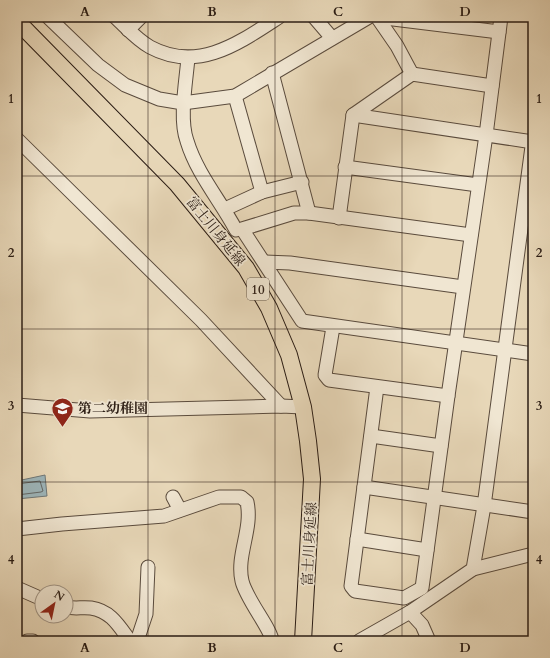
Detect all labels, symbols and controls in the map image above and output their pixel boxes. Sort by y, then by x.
text: A [80,3,90,21]
text: B [207,3,217,21]
text: C [333,3,343,21]
text: D [459,3,471,21]
text: 1 [8,90,14,108]
text: 1 [536,90,542,108]
street label: 富士川身延線 [182,193,249,270]
text: 2 [8,244,15,262]
text: 2 [536,244,543,262]
road number: 10 [247,278,269,300]
school or university icon: 第二幼稚園 [49,395,75,428]
text: 3 [8,397,15,415]
text: 3 [536,397,543,415]
place label: 第二幼稚園 [78,399,148,418]
street label: 富士川身延線 [298,502,321,586]
text: 4 [8,551,15,569]
text: 4 [536,551,543,569]
north arrow [34,584,74,624]
text: N [51,587,68,605]
text: A [80,639,90,657]
text: B [207,639,217,657]
text: C [333,639,343,657]
text: D [459,639,471,657]

